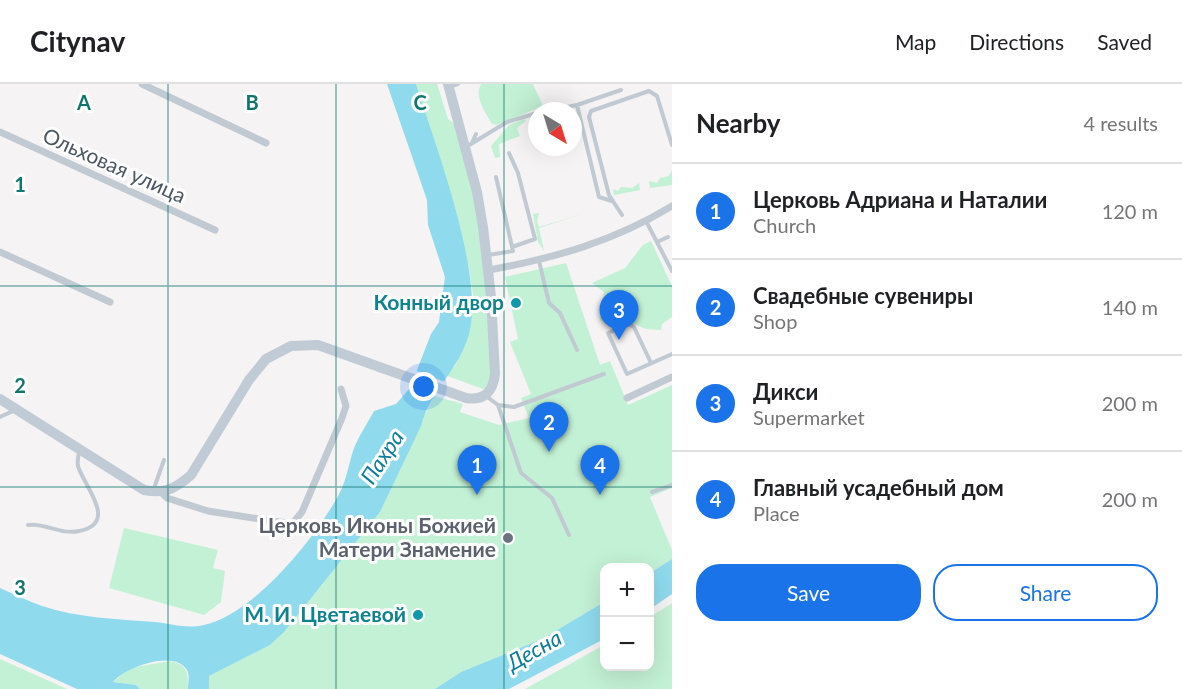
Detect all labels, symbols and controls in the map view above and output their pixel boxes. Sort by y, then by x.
text: Citynav [30,24,125,58]
text: Map [895,29,936,54]
text: Directions [969,29,1064,54]
text: Saved [1097,29,1152,54]
text: A [76,90,91,114]
text: B [245,90,259,114]
text: C [413,90,427,114]
north arrow [528,102,582,156]
text: Nearby [696,107,781,139]
text: 4 results [1083,111,1158,135]
street label: Ольховая улица [39,122,190,207]
text: 1 [14,172,26,196]
text: Церковь Адриана и Наталии [753,186,1047,213]
text: 1 [710,199,721,223]
text: 120 m [1102,199,1158,223]
text: Church [753,213,816,237]
text: Свадебные сувениры [753,282,973,309]
place label: Конный двор [373,289,504,314]
pin: 3 [600,290,638,340]
text: 2 [710,295,721,319]
text: 140 m [1102,295,1158,319]
marker: Конный двор [509,296,523,310]
text: Shop [753,309,797,333]
your location [409,372,438,401]
text: 2 [14,373,26,397]
text: Дикси [753,378,818,405]
text: 3 [710,391,721,415]
text: 200 m [1102,391,1158,415]
pin: 2 [530,402,568,452]
text: Supermarket [753,405,865,429]
water label: Пахра [354,425,409,489]
pin: 1 [458,446,496,495]
pin: 4 [580,446,620,495]
text: Главный усадебный дом [753,474,1004,501]
text: 4 [710,487,721,511]
text: 200 m [1102,487,1158,511]
text: Place [753,501,800,525]
place label: Церковь Иконы Божией Матери Знамение [258,512,496,561]
marker: Церковь Иконы Божией Матери Знамение [501,531,515,545]
map controls [600,563,654,671]
button: + [600,563,654,617]
button: Save [696,564,921,621]
button: Share [933,564,1158,621]
text: 3 [14,575,26,599]
place label: М. И. Цветаевой [244,601,406,626]
marker: М. И. Цветаевой [411,608,425,622]
button: − [600,617,654,671]
water label: Десна [500,624,566,677]

